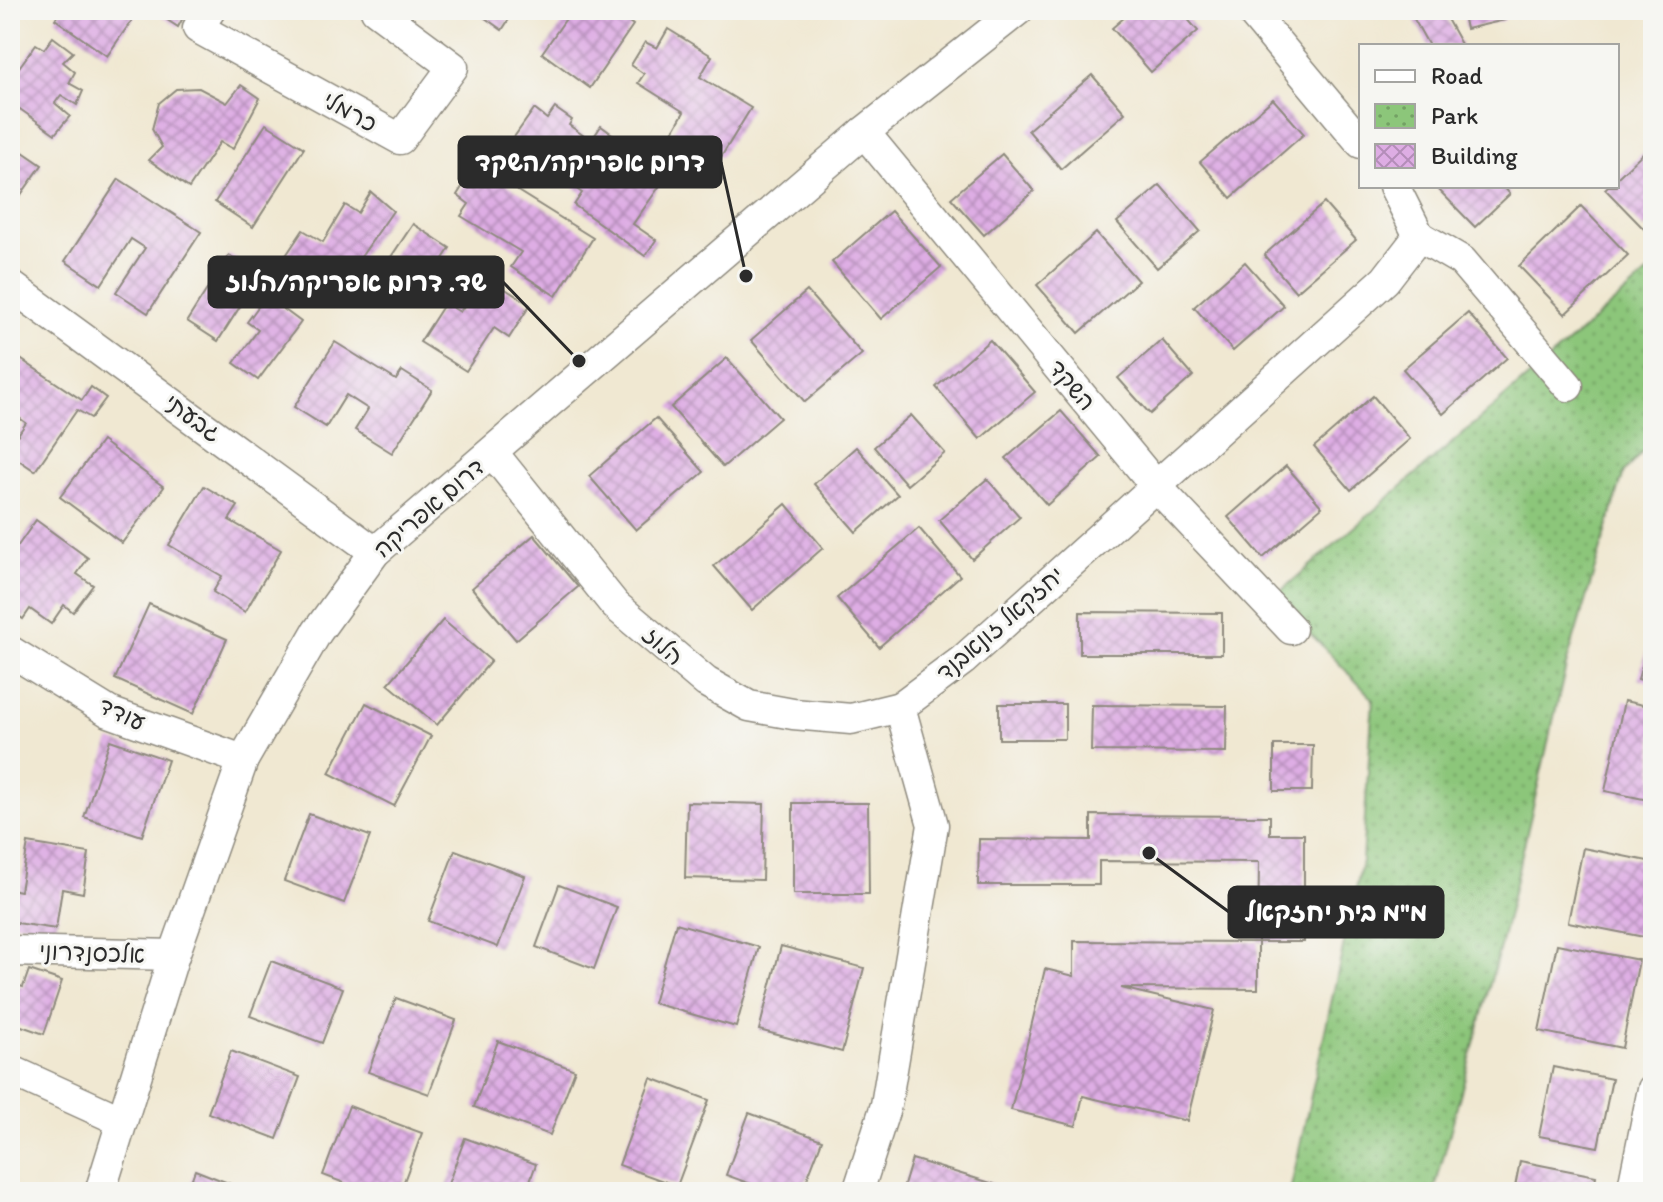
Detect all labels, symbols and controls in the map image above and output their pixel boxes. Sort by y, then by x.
legend [1359,44,1619,188]
text: Road [1431,61,1483,90]
street label: כרמלי [318,85,382,138]
text: Park [1431,101,1478,130]
callout: דרום אפריקה/השקד [459,137,721,187]
text: Building [1431,141,1518,170]
text: דרום אפריקה/השקד [475,146,705,178]
callout: שד. דרום אפריקה/הלוז [209,257,503,307]
text: שד. דרום אפריקה/הלוז [225,266,487,298]
street label: השקד [1042,353,1102,417]
street label: גבעתי [159,387,227,448]
street label: דרום אפריקה [367,452,491,564]
street label: יחזקאל זונאבנד [930,560,1069,687]
street label: הלוז [637,620,690,671]
street label: עודד [94,691,150,737]
callout: מ"מ בית יחזקאל [1229,887,1443,937]
text: מ"מ בית יחזקאל [1245,896,1427,928]
street label: אלכסנדרוני [39,936,145,969]

